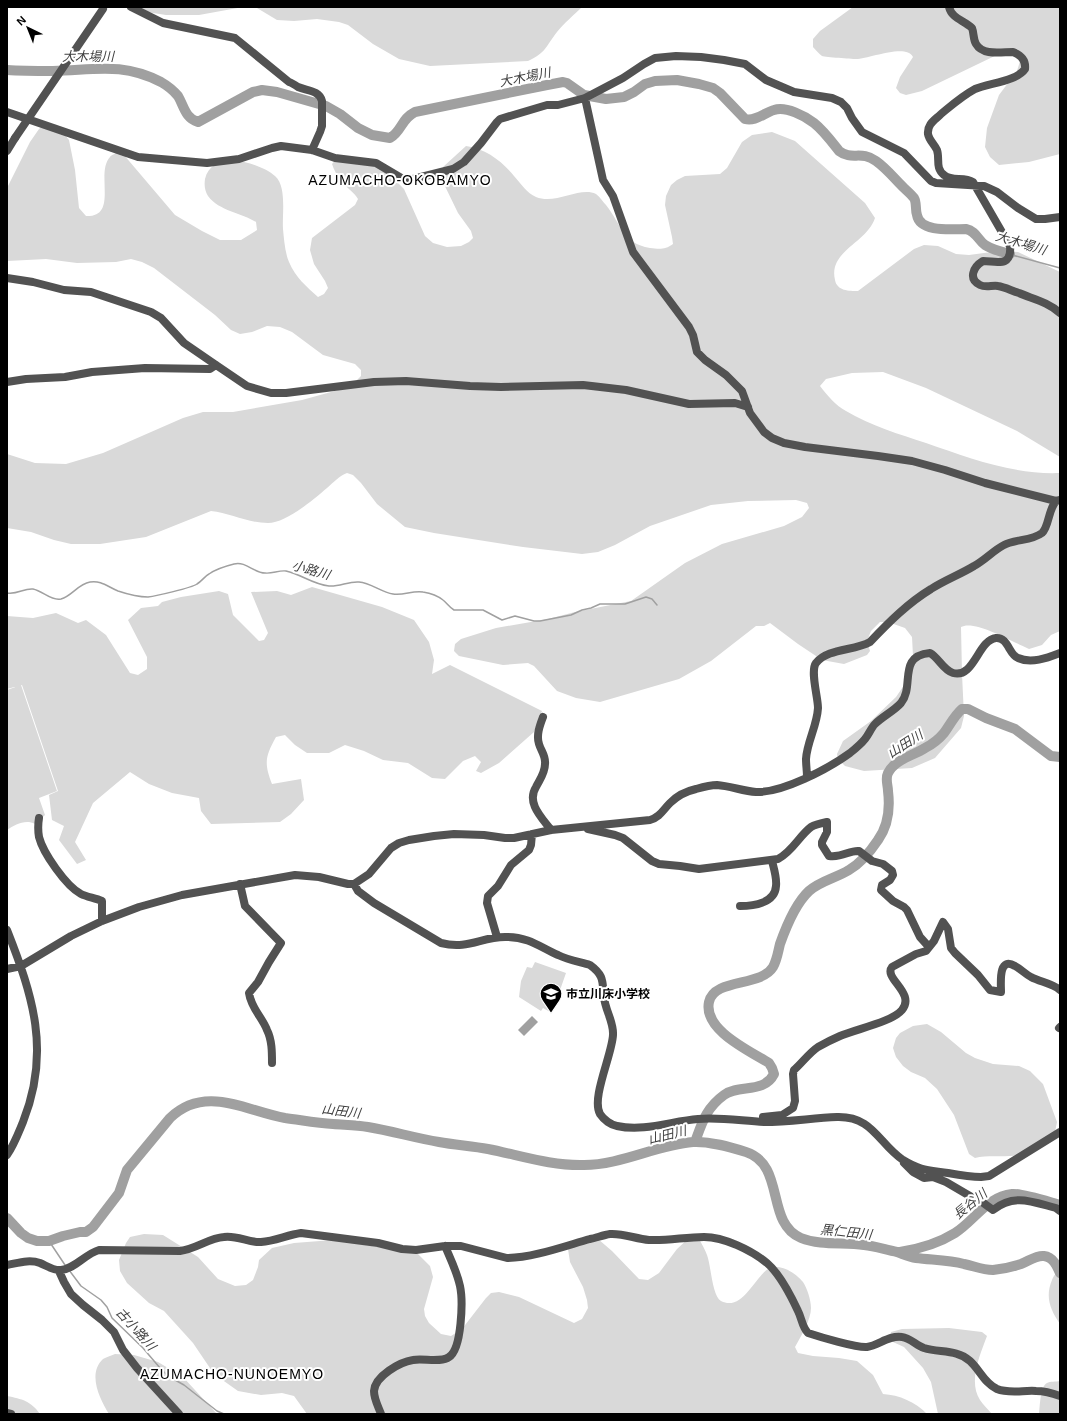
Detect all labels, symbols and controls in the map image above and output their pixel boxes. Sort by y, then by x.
north arrow [8,8,48,48]
text: N [14,14,28,28]
water label: 大木場川 [62,49,116,64]
water label: 大木場川 [498,64,554,89]
district label: AZUMACHO-OKOBAMYO [308,172,492,188]
water label: 大木場川 [994,228,1050,258]
water label: 小路川 [290,557,334,583]
water label: 山田川 [885,726,927,761]
school or university icon: 市立川床小学校 [538,981,564,1014]
place label: 市立川床小学校 [566,987,650,1001]
water label: 山田川 [321,1101,363,1121]
water label: 山田川 [646,1123,690,1147]
water label: 長谷川 [950,1185,991,1222]
water label: 黒仁田川 [819,1222,875,1242]
water label: 古小路川 [113,1305,160,1355]
district label: AZUMACHO-NUNOEMYO [140,1366,324,1382]

